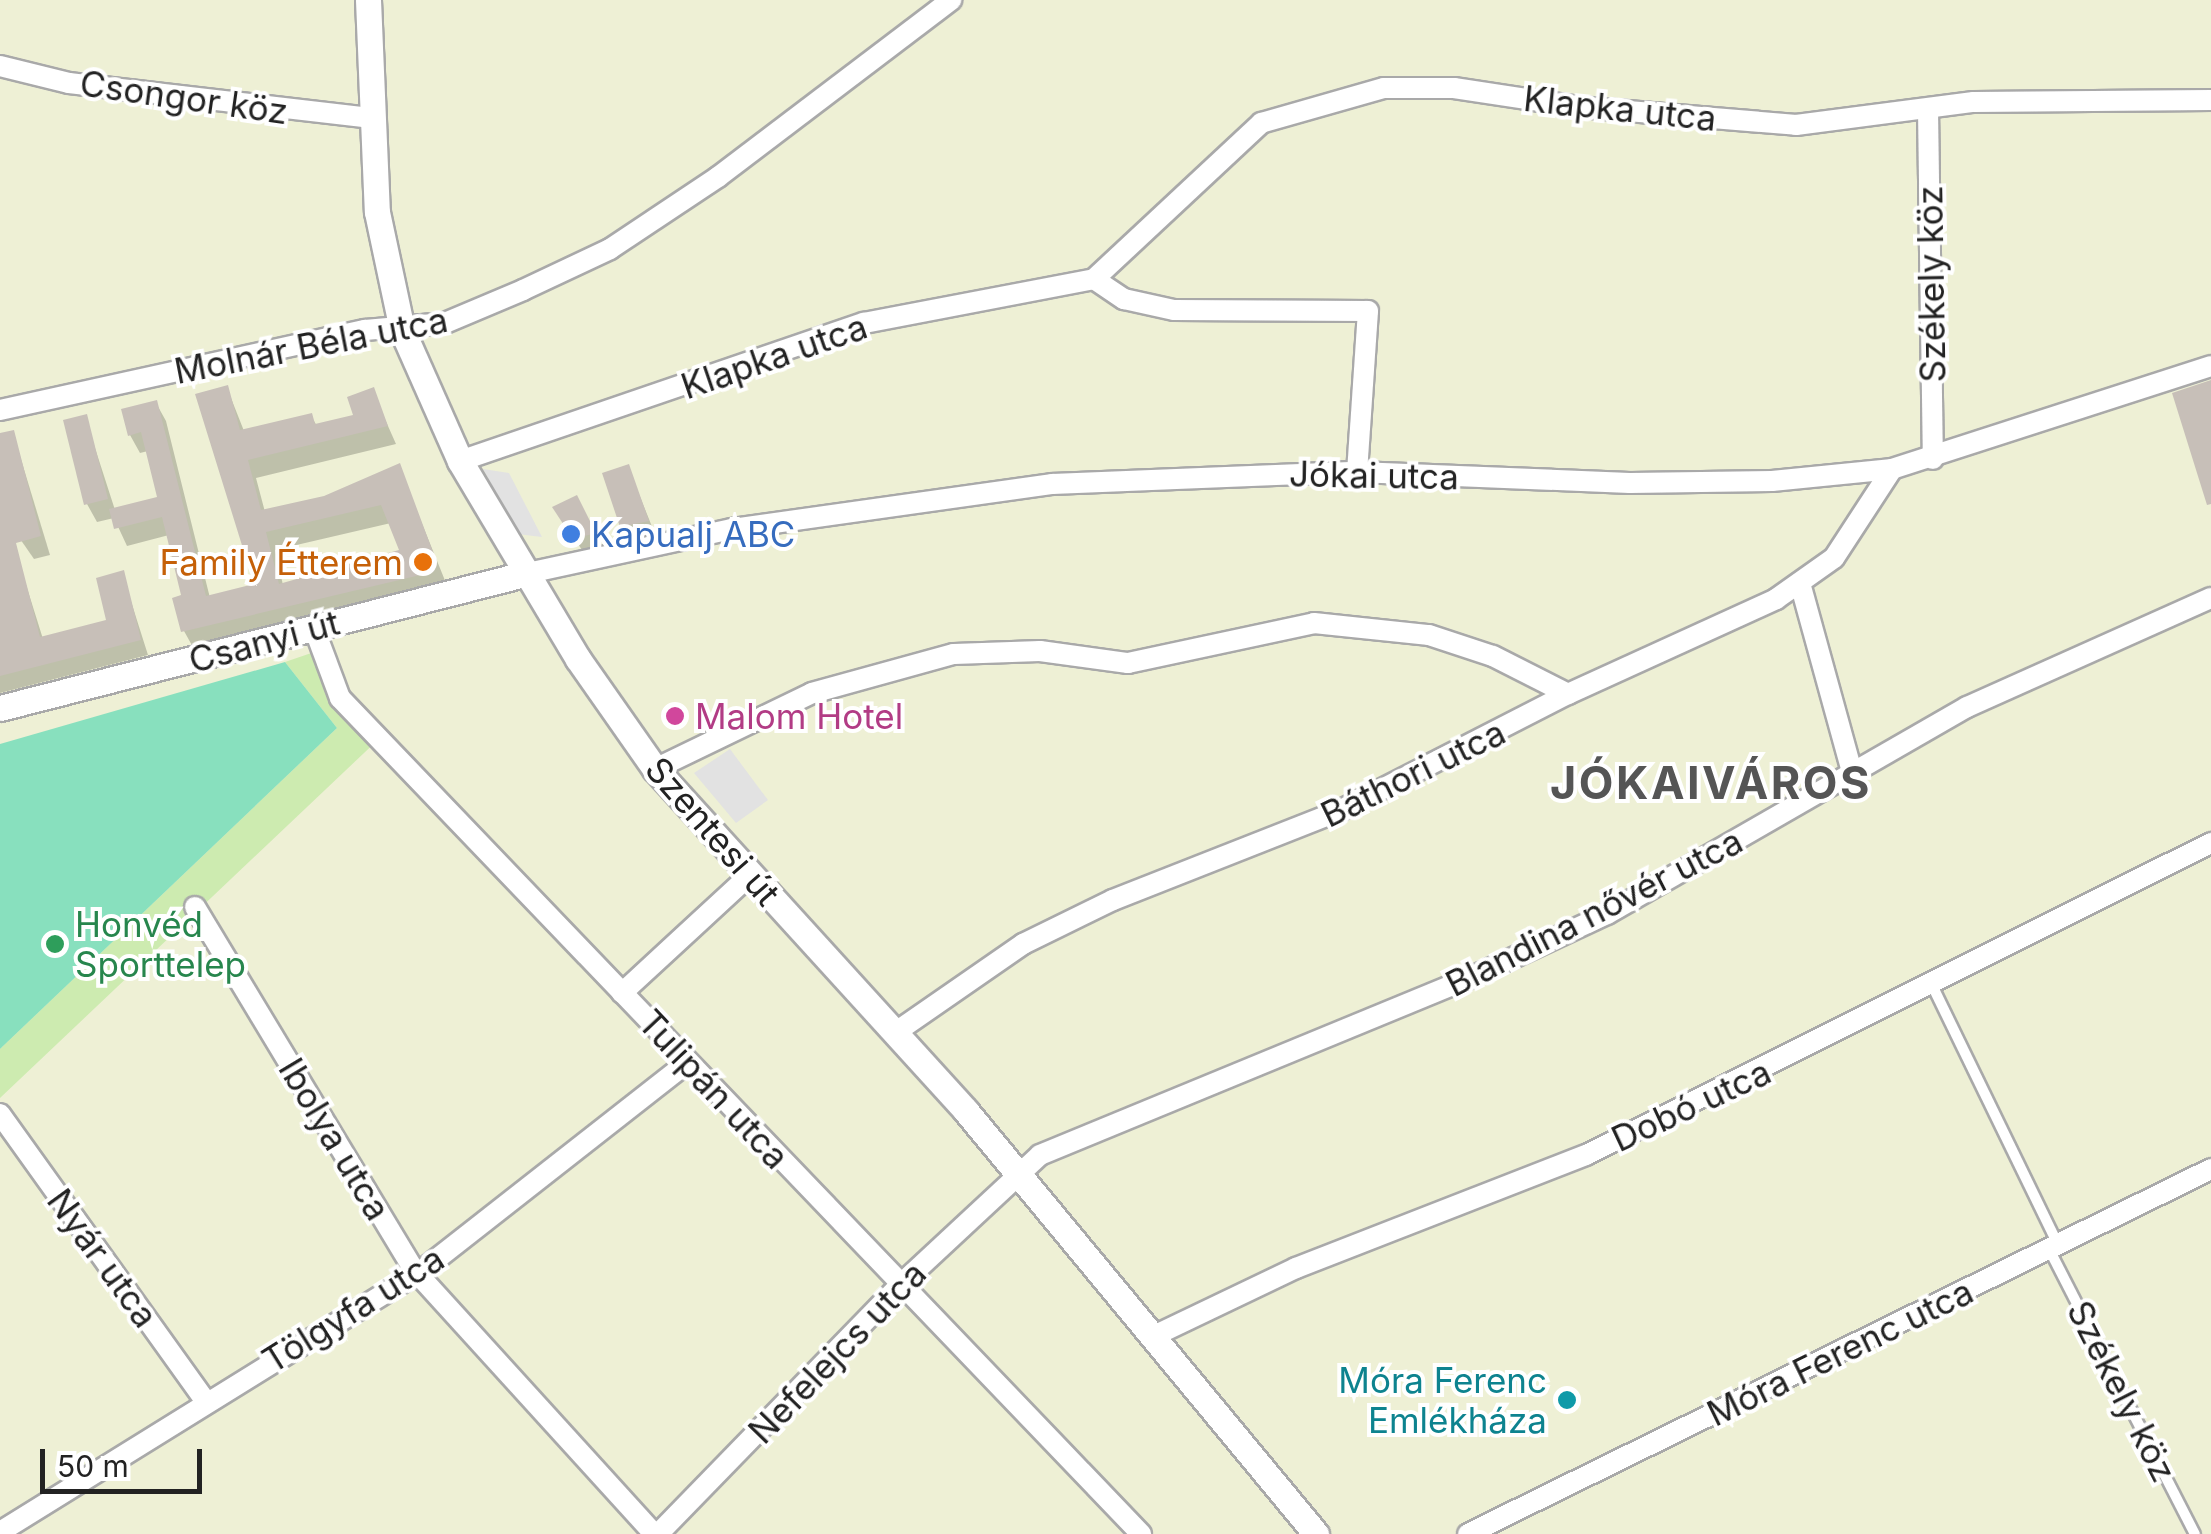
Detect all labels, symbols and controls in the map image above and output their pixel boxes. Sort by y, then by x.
street label: Csongor köz [77,62,291,132]
street label: Klapka utca [1522,77,1718,139]
street label: Székely köz [1908,185,1954,383]
street label: Molnár Béla utca [171,298,451,392]
street label: Klapka utca [676,305,872,407]
street label: Jókai utca [1289,453,1459,497]
place label: Kapualj ABC [591,513,795,555]
marker: Kapualj ABC [560,523,582,545]
place label: Family Étterem [159,541,403,583]
marker: Family Étterem [412,551,434,573]
street label: Csanyi út [184,601,344,681]
place label: Malom Hotel [695,695,903,737]
marker: Malom Hotel [664,705,686,727]
street label: Báthori utca [1314,710,1512,836]
street label: Szentesi út [637,748,789,914]
district label: JÓKAIVÁROS [1550,756,1872,810]
street label: Blandina nővér utca [1439,819,1749,1005]
place label: Honvéd Sporttelep [75,903,246,985]
marker: Honvéd Sporttelep [44,933,66,955]
street label: Tulipán utca [630,1001,798,1177]
street label: Dobó utca [1605,1050,1777,1160]
street label: Ibolya utca [270,1051,400,1227]
street label: Nyár utca [39,1181,167,1335]
street label: Tölgyfa utca [255,1237,451,1381]
street label: Nefelejcs utca [740,1252,934,1452]
street label: Móra Ferenc utca [1700,1270,1980,1434]
street label: Székely köz [2059,1294,2185,1488]
place label: Móra Ferenc Emlékháza [1338,1359,1547,1441]
marker: Móra Ferenc Emlékháza [1556,1389,1578,1411]
scale bar [45,1429,208,1491]
text: 50 m [57,1448,129,1484]

